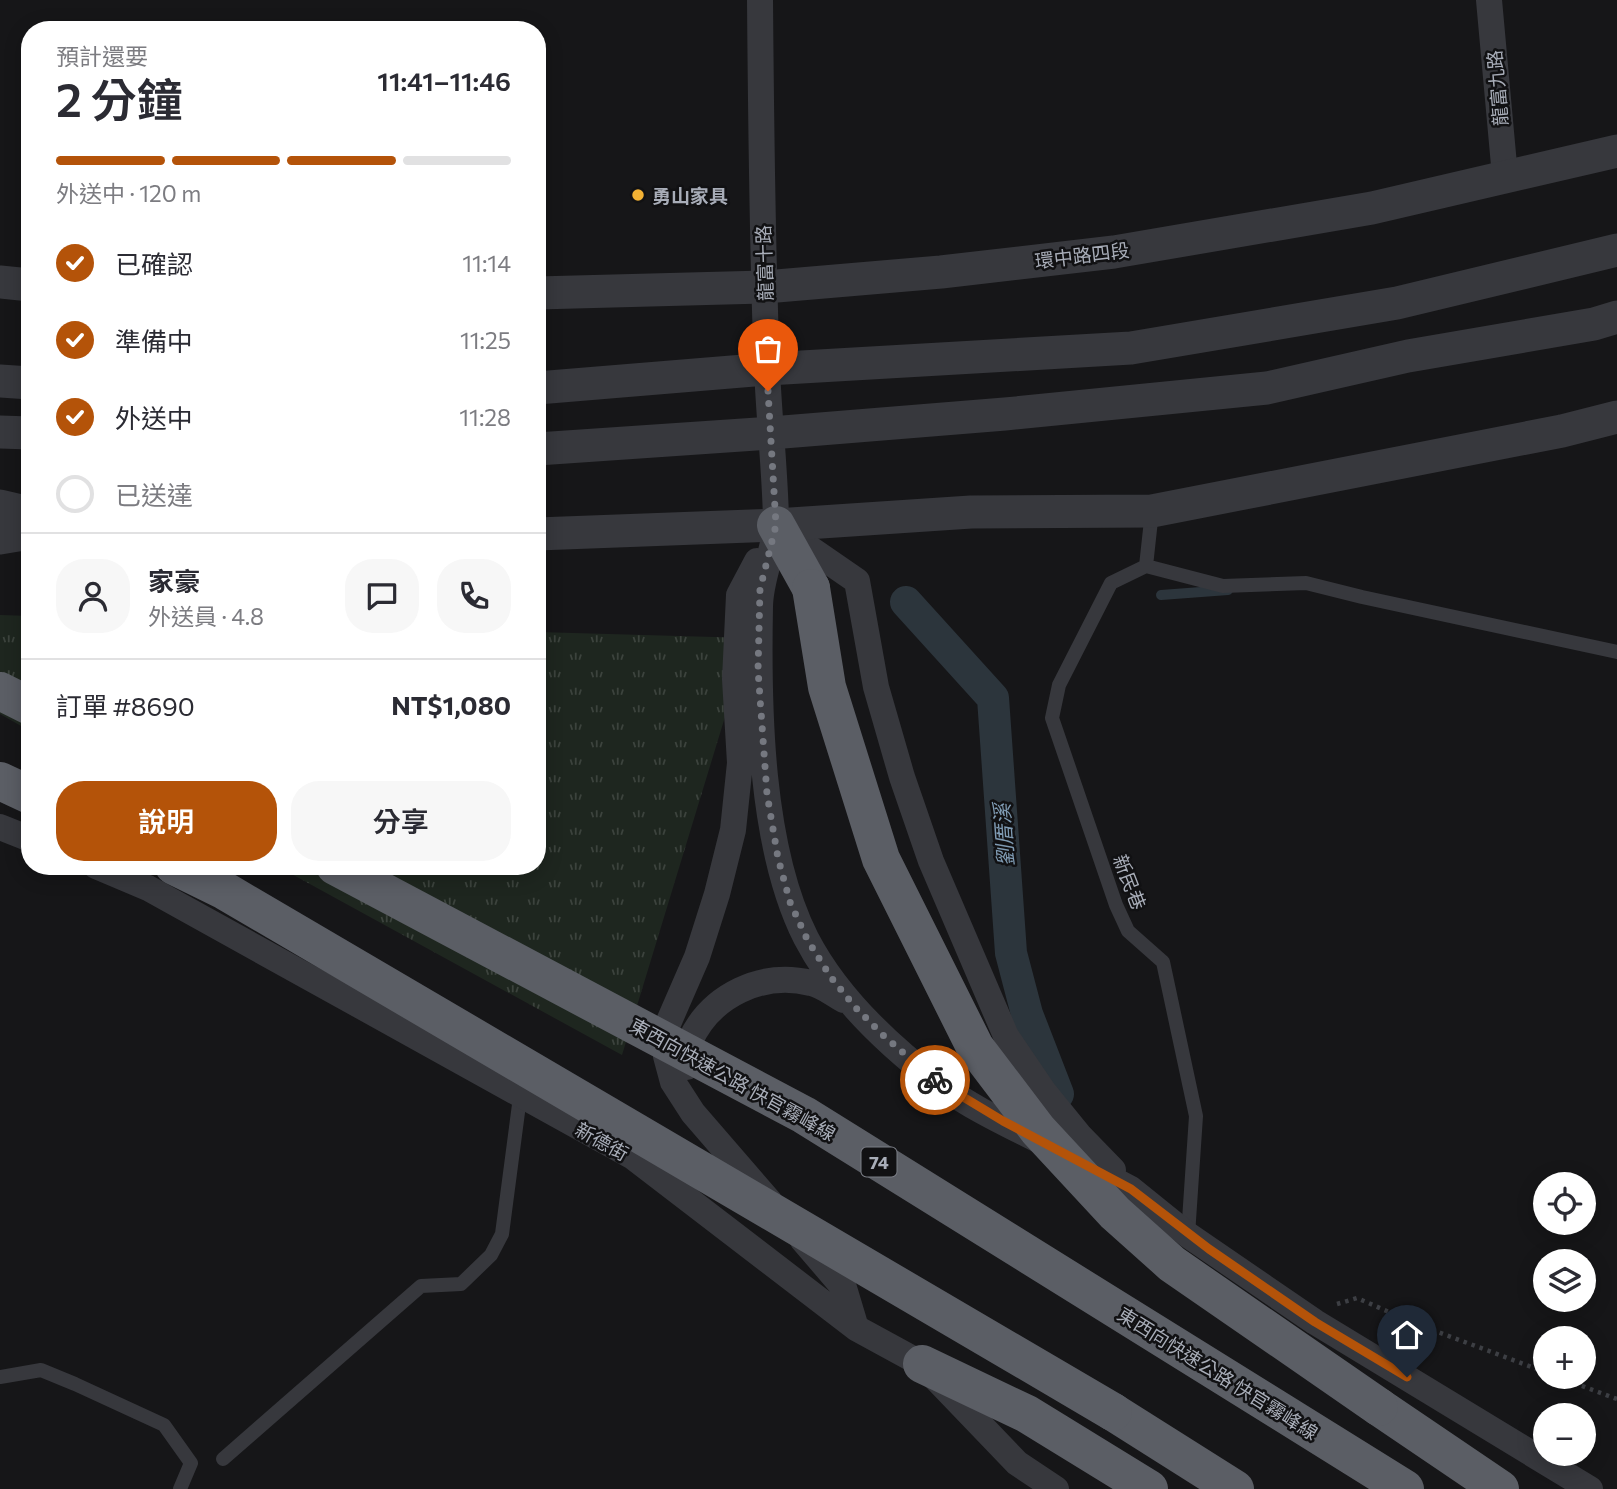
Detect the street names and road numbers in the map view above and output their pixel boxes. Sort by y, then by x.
street label: 龍富九路 [1482,49,1512,127]
street label: 龍富十路 [751,225,777,301]
street label: 環中路四段 [1033,238,1131,272]
street label: 新民巷 [1109,851,1151,913]
street label: 東西向快速公路 快官霧峰線 [626,1013,840,1145]
street label: 新德街 [571,1117,633,1165]
road number: 74 [862,1148,896,1176]
street label: 東西向快速公路 快官霧峰線 [1114,1302,1322,1444]

